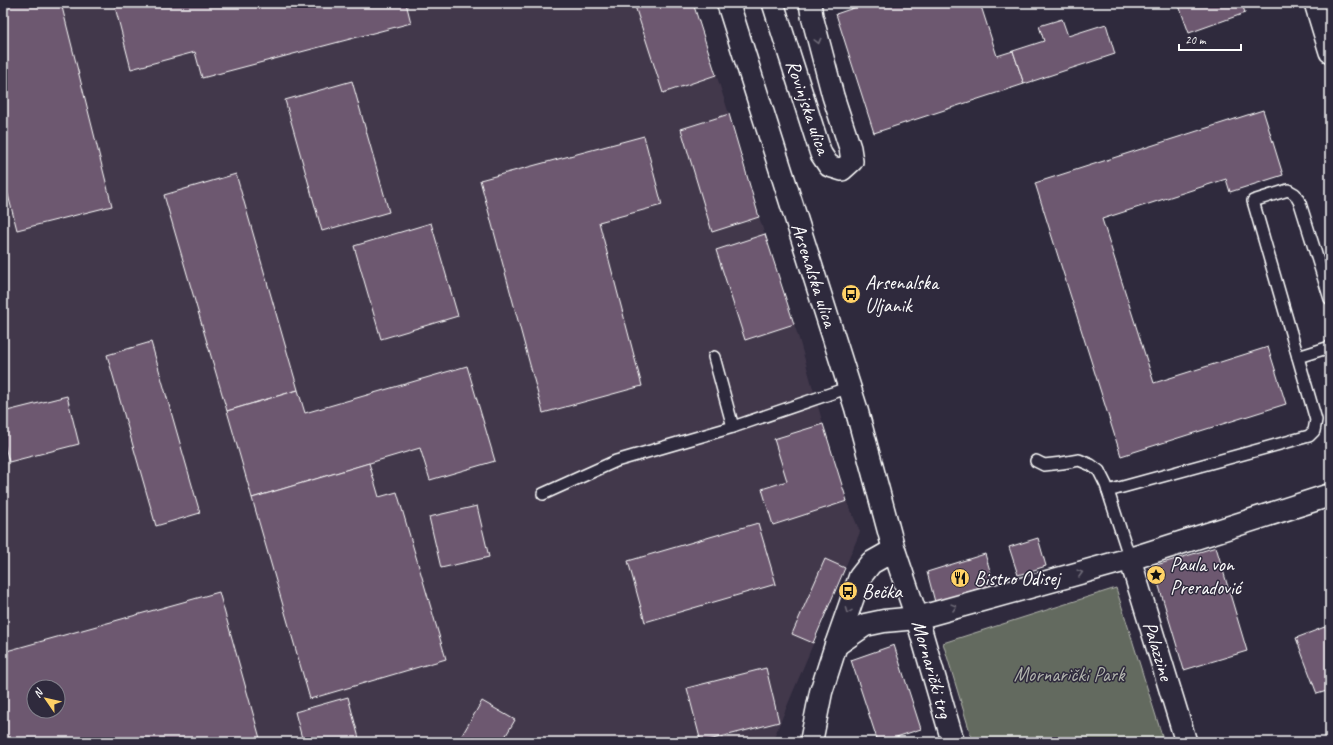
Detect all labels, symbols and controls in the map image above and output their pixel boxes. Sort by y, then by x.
scale bar [1179,26,1241,52]
text: 20 m [1185,32,1207,48]
one-way arrow [814,38,822,44]
street label: Rovinjska ulica [780,57,836,159]
street label: Arsenalska ulica [785,220,843,332]
place label: Arsenalska Uljanik [865,270,940,318]
bus stop icon: Arsenalska Uljanik [840,283,862,305]
place label: Paula von Preradović [1170,552,1244,600]
place icon: Paula von Preradović [1145,564,1167,586]
place label: Bistro Odisej [974,566,1062,591]
restaurant icon: Bistro Odisej [949,567,971,589]
one-way arrow [1076,569,1083,578]
place label: Bečka [862,579,903,604]
bus stop icon: Bečka [837,580,859,602]
one-way arrow [951,604,958,612]
one-way arrow [844,608,852,615]
street label: Mornarički trg [906,617,958,722]
street label: Palazzine [1137,618,1179,685]
park label: Mornarički Park [1014,662,1126,687]
north arrow [26,679,66,719]
text: N [30,685,47,700]

